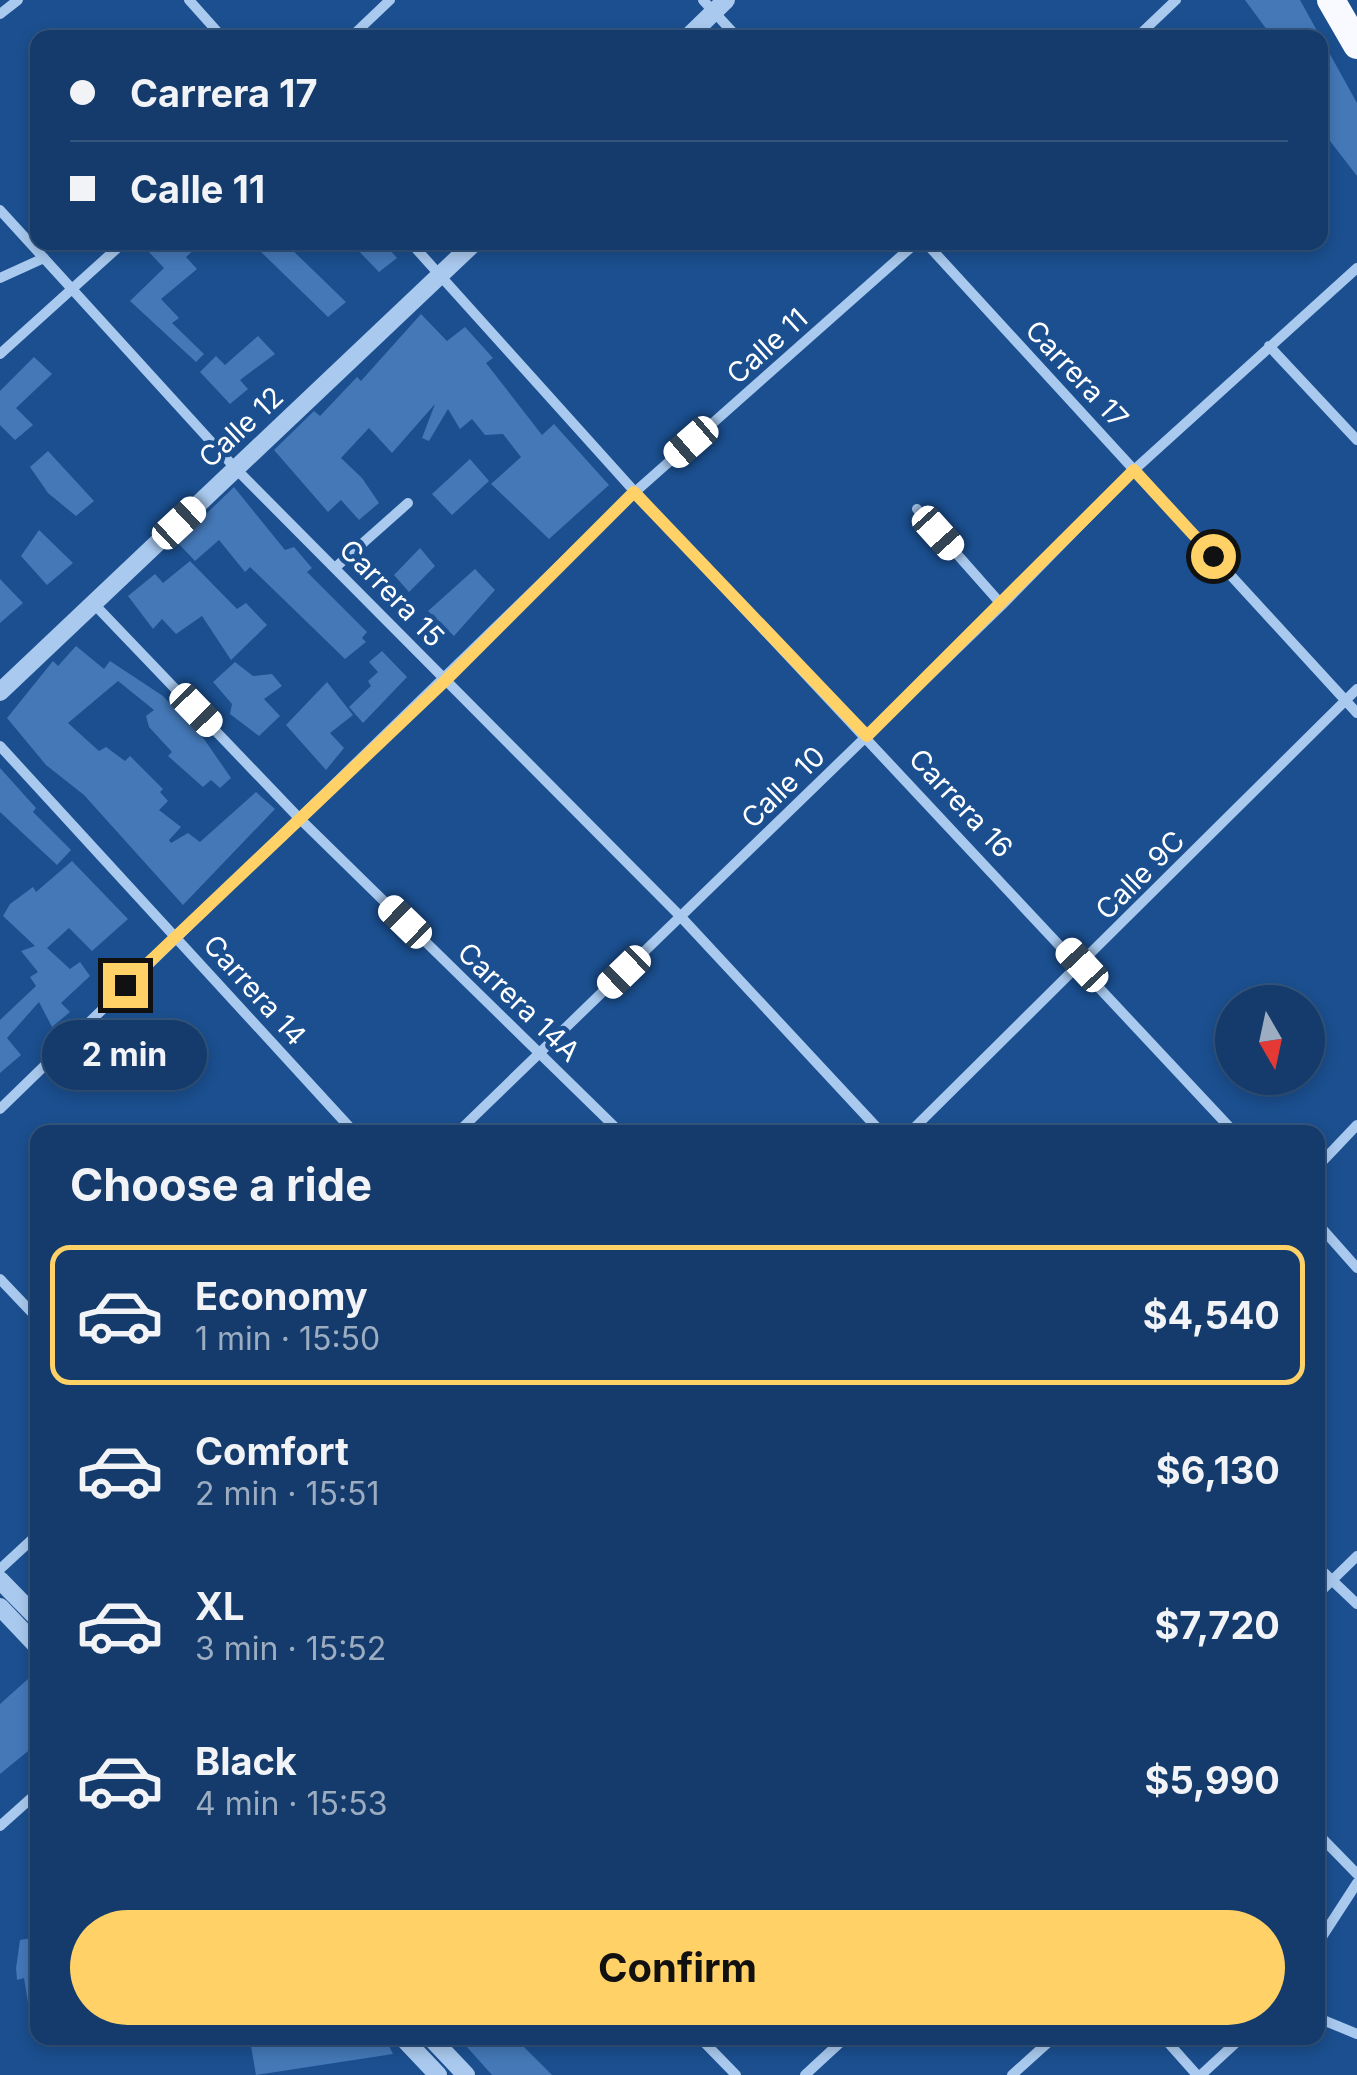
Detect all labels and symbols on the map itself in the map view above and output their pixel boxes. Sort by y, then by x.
street label: Calle 11 [720,301,814,391]
street label: Carrera 17 [1019,313,1135,435]
street label: Calle 12 [192,380,290,474]
car [659,411,723,473]
car [147,492,211,554]
car [907,501,969,565]
street label: Carrera 15 [332,532,452,654]
route start [1191,534,1236,579]
car [164,678,228,742]
street label: Calle 10 [734,739,832,835]
street label: Carrera 16 [902,742,1020,864]
street label: Calle 9C [1088,823,1192,927]
car [373,890,437,954]
street label: Carrera 14 [196,928,314,1052]
car [1051,933,1113,997]
street label: Carrera 14A [451,935,587,1069]
car [592,940,656,1004]
route end [103,963,148,1008]
north arrow [1215,985,1325,1095]
callout: 2 min [42,1020,208,1090]

